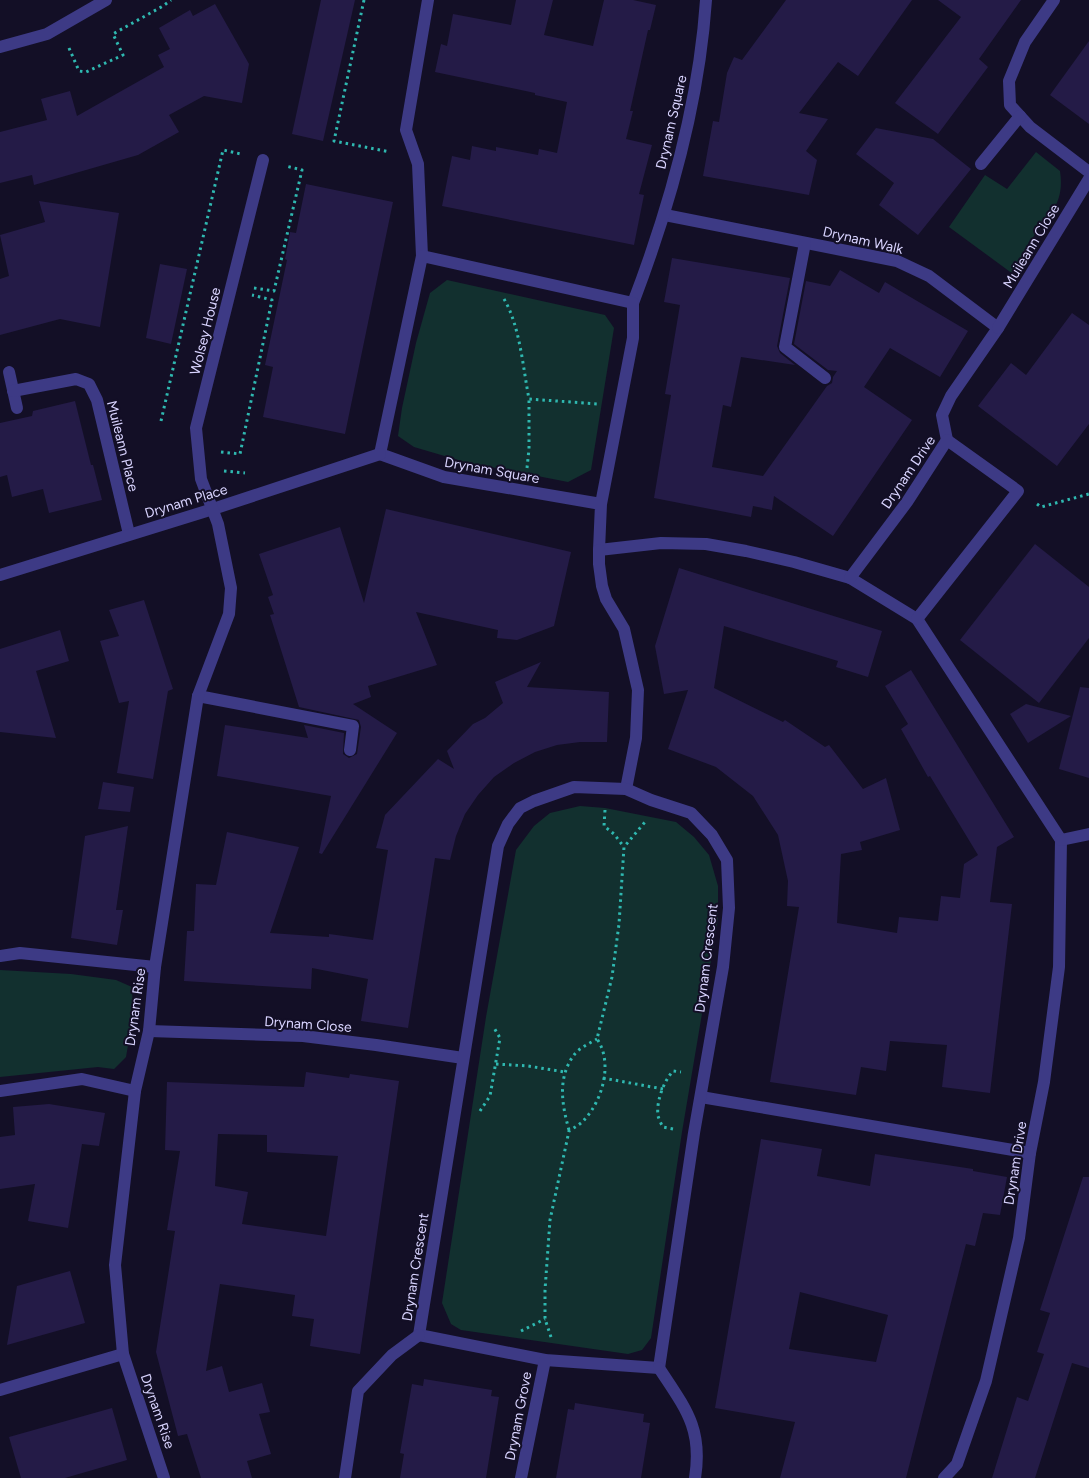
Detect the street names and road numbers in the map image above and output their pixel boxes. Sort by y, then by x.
street label: Drynam Square [652,73,691,171]
street label: Muileann Close [1000,201,1063,291]
street label: Drynam Walk [821,223,905,258]
street label: Wolsey House [186,285,225,377]
street label: Muileann Place [103,399,142,494]
street label: Drynam Drive [878,432,939,512]
street label: Drynam Square [443,454,541,487]
street label: Drynam Place [143,481,230,522]
street label: Drynam Crescent [691,903,722,1013]
street label: Drynam Rise [122,967,149,1047]
street label: Drynam Close [264,1013,353,1036]
street label: Drynam Drive [1000,1120,1031,1206]
street label: Drynam Crescent [399,1212,432,1322]
street label: Drynam Grove [502,1370,535,1462]
street label: Drynam Rise [137,1371,178,1451]

